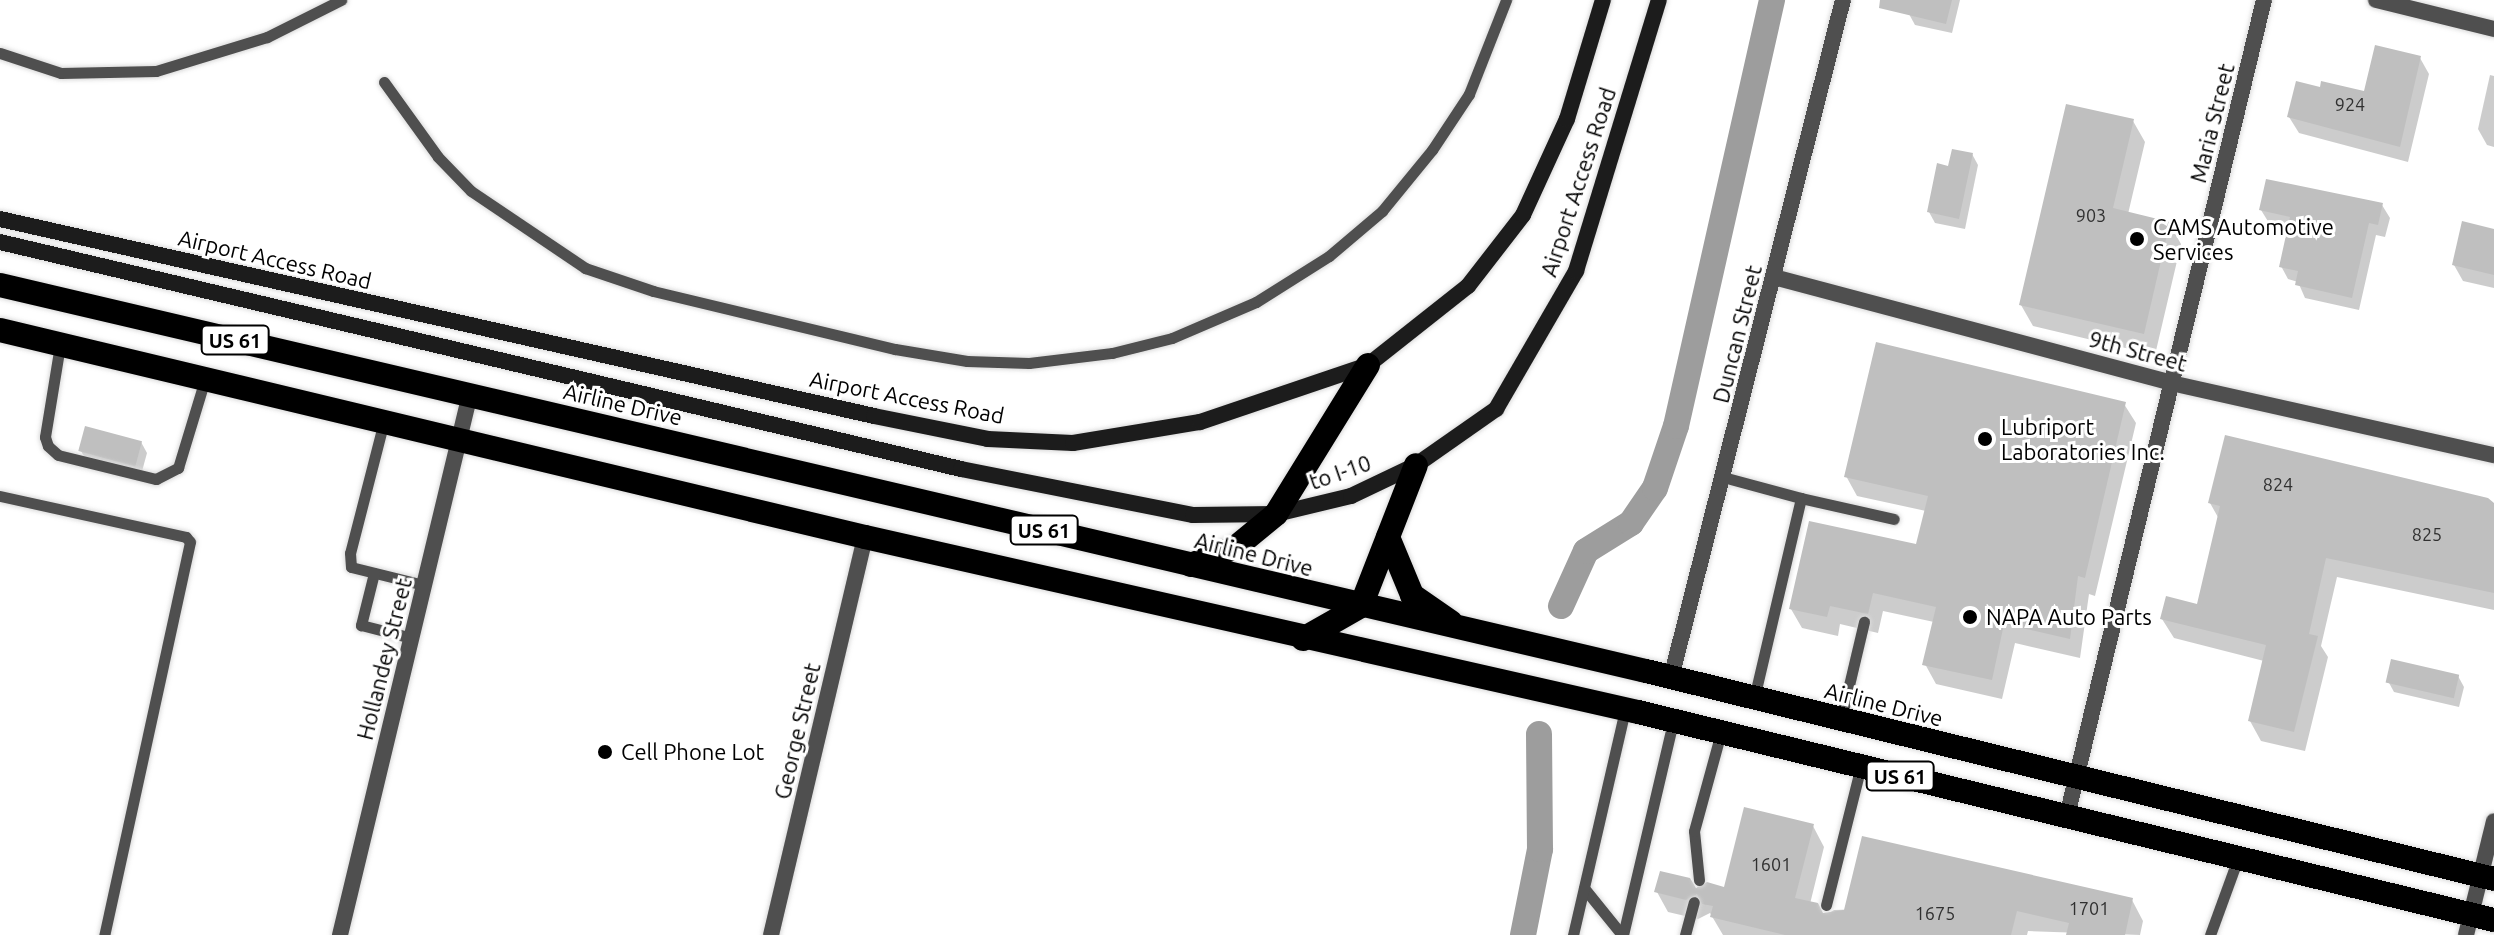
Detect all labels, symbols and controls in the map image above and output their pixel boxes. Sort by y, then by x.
street label: Maria Street [2184,61,2240,185]
street label: Airport Access Road [1535,84,1621,280]
house number: 924 [2335,93,2365,115]
house number: 903 [2076,204,2106,226]
place label: CAMS Automotive Services [2153,213,2334,264]
street label: Airport Access Road [176,224,374,294]
marker: CAMS Automotive Services [2128,230,2146,248]
street label: Duncan Street [1707,262,1767,406]
road number: US 61 [199,324,271,356]
street label: 9th Street [2086,325,2190,377]
street label: Airport Access Road [808,365,1006,429]
street label: Airline Drive [561,378,685,430]
place label: Lubriport Laboratories Inc. [2001,413,2165,464]
marker: Lubriport Laboratories Inc. [1976,430,1994,448]
street label: to I-10 [1306,449,1374,495]
house number: 824 [2263,473,2293,495]
road number: US 61 [1008,514,1080,546]
house number: 825 [2412,523,2442,545]
street label: Airline Drive [1192,527,1316,581]
street label: Hollandey Street [351,575,417,743]
place label: NAPA Auto Parts [1986,604,2152,630]
marker: NAPA Auto Parts [1961,608,1979,626]
street label: George Street [768,660,826,802]
street label: Airline Drive [1822,677,1946,731]
place label: Cell Phone Lot [621,739,764,765]
marker: Cell Phone Lot [596,743,614,761]
road number: US 61 [1864,760,1936,792]
house number: 1601 [1751,853,1791,875]
house number: 1701 [2069,897,2109,919]
house number: 1675 [1915,902,1955,924]

